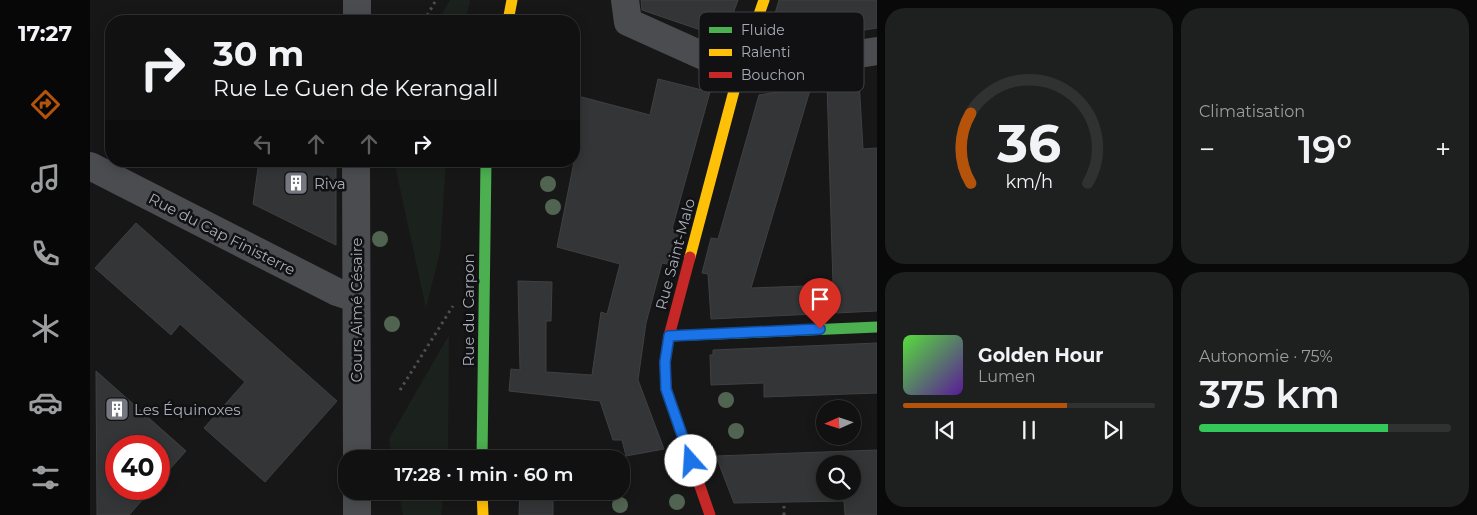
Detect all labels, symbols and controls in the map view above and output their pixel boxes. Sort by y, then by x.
legend [699,12,864,92]
text: 17:27 [18,20,72,47]
text: Fluide [741,21,785,39]
text: 30 m [213,32,304,75]
icon: right [130,35,195,100]
text: Ralenti [741,43,790,61]
text: Bouchon [741,66,805,84]
text: Rue Le Guen de Kerangall [213,75,498,102]
icon: directions [28,87,63,122]
text: Climatisation [1199,102,1305,121]
text: 36 [996,112,1061,175]
text: 19° [1298,126,1352,173]
icon: left [249,130,277,158]
icon: ahead [302,130,330,158]
icon: ahead [355,130,383,158]
icon: right [408,130,436,158]
text: − [1199,132,1215,166]
text: + [1435,132,1451,166]
icon: music [28,161,63,196]
building icon: Riva [283,170,309,196]
text: km/h [1005,171,1053,192]
place label: Riva [314,174,346,193]
street label: Rue du Cap Finisterre [145,189,299,279]
street label: Rue Saint-Malo [651,196,699,312]
icon: phone [28,236,63,271]
street label: Cours Aimé Césaire [347,237,366,383]
street label: Rue du Carpon [459,253,478,367]
pin [799,278,841,329]
icon: arrive [806,285,834,313]
icon: climate [28,311,63,346]
text: Golden Hour [978,344,1104,367]
text: Autonomie · 75% [1199,347,1333,366]
text: Lumen [978,367,1036,386]
text: 375 km [1199,371,1340,418]
icon: car [28,385,63,420]
building icon: Les Équinoxes [104,396,130,422]
place label: Les Équinoxes [134,400,241,419]
north arrow [816,400,861,445]
map controls [816,400,861,500]
icon: previous [931,416,959,444]
icon: pause [1015,416,1043,444]
icon: next [1099,416,1127,444]
position arrow [664,434,716,486]
speed limit sign: 40 [105,435,170,500]
button: search [816,455,861,500]
icon: filters [28,460,63,495]
text: 17:28 · 1 min · 60 m [394,463,574,486]

